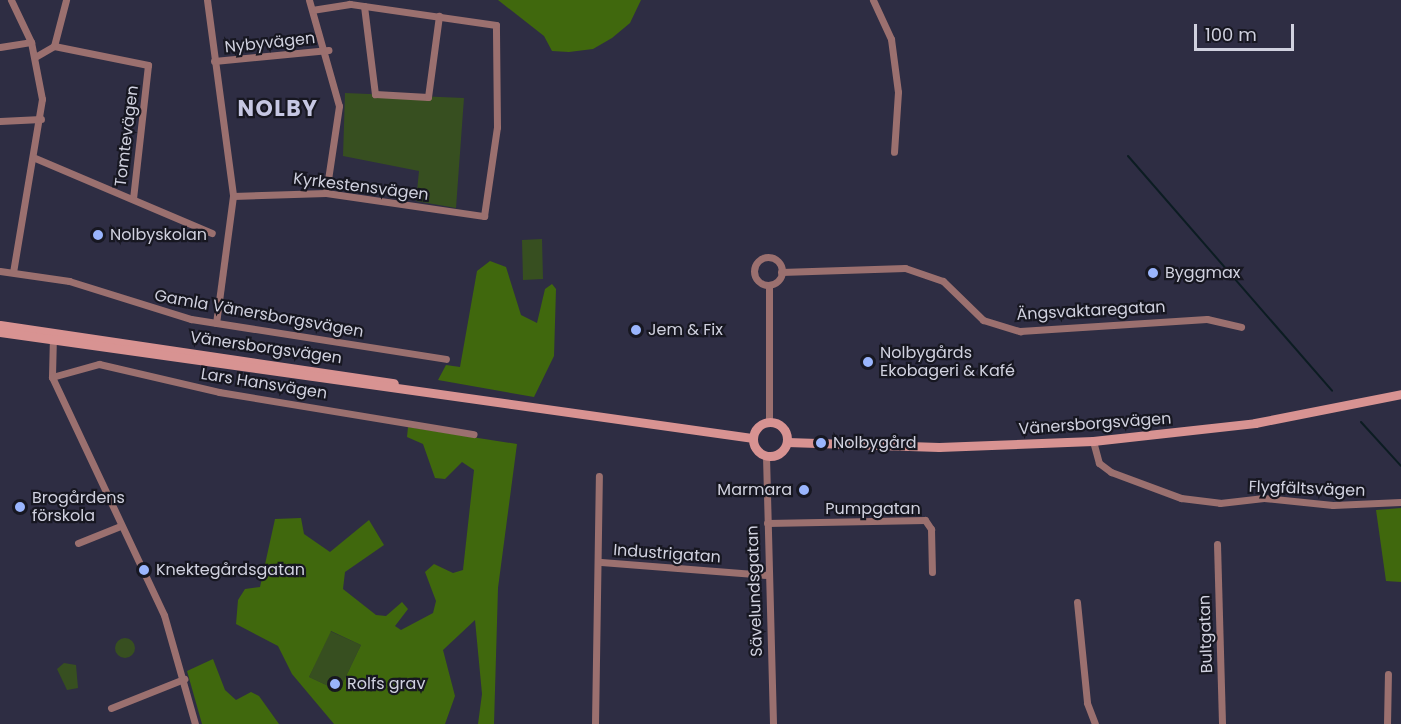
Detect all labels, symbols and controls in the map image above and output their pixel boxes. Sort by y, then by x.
scale bar [1197,12,1298,50]
text: 100 m [1205,22,1257,47]
street label: Nybyvägen [224,29,316,57]
street label: Tomtevägen [111,84,143,188]
district label: NOLBY [237,96,319,122]
street label: Kyrkestensvägen [292,169,430,205]
place label: Nolbyskolan [110,225,207,245]
marker: Nolbyskolan [91,228,105,242]
place label: Byggmax [1165,263,1240,283]
marker: Byggmax [1146,266,1160,280]
street label: Gamla Vänersborgsvägen [153,286,365,342]
street label: Ängsvaktaregatan [1016,298,1166,324]
place label: Jem & Fix [648,320,723,340]
marker: Jem & Fix [629,323,643,337]
street label: Vänersborgsvägen [189,328,343,368]
place label: Nolbygårds Ekobageri & Kafé [880,343,1015,381]
marker: Nolbygårds Ekobageri & Kafé [861,355,875,369]
street label: Lars Hansvägen [199,365,329,403]
street label: Vänersborgsvägen [1018,409,1172,439]
place label: Nolbygård [833,433,917,453]
marker: Nolbygård [814,436,828,450]
street label: Flygfältsvägen [1248,477,1366,501]
place label: Marmara [717,480,792,500]
marker: Marmara [797,483,811,497]
place label: Brogårdens förskola [32,488,125,526]
street label: Pumpgatan [825,499,921,519]
marker: Brogårdens förskola [13,500,27,514]
street label: Sävelundsgatan [743,525,767,657]
street label: Industrigatan [613,541,721,567]
place label: Knektegårdsgatan [156,560,305,580]
marker: Knektegårdsgatan [137,563,151,577]
street label: Bultgatan [1195,595,1217,673]
place label: Rolfs grav [347,674,425,694]
marker: Rolfs grav [328,677,342,691]

